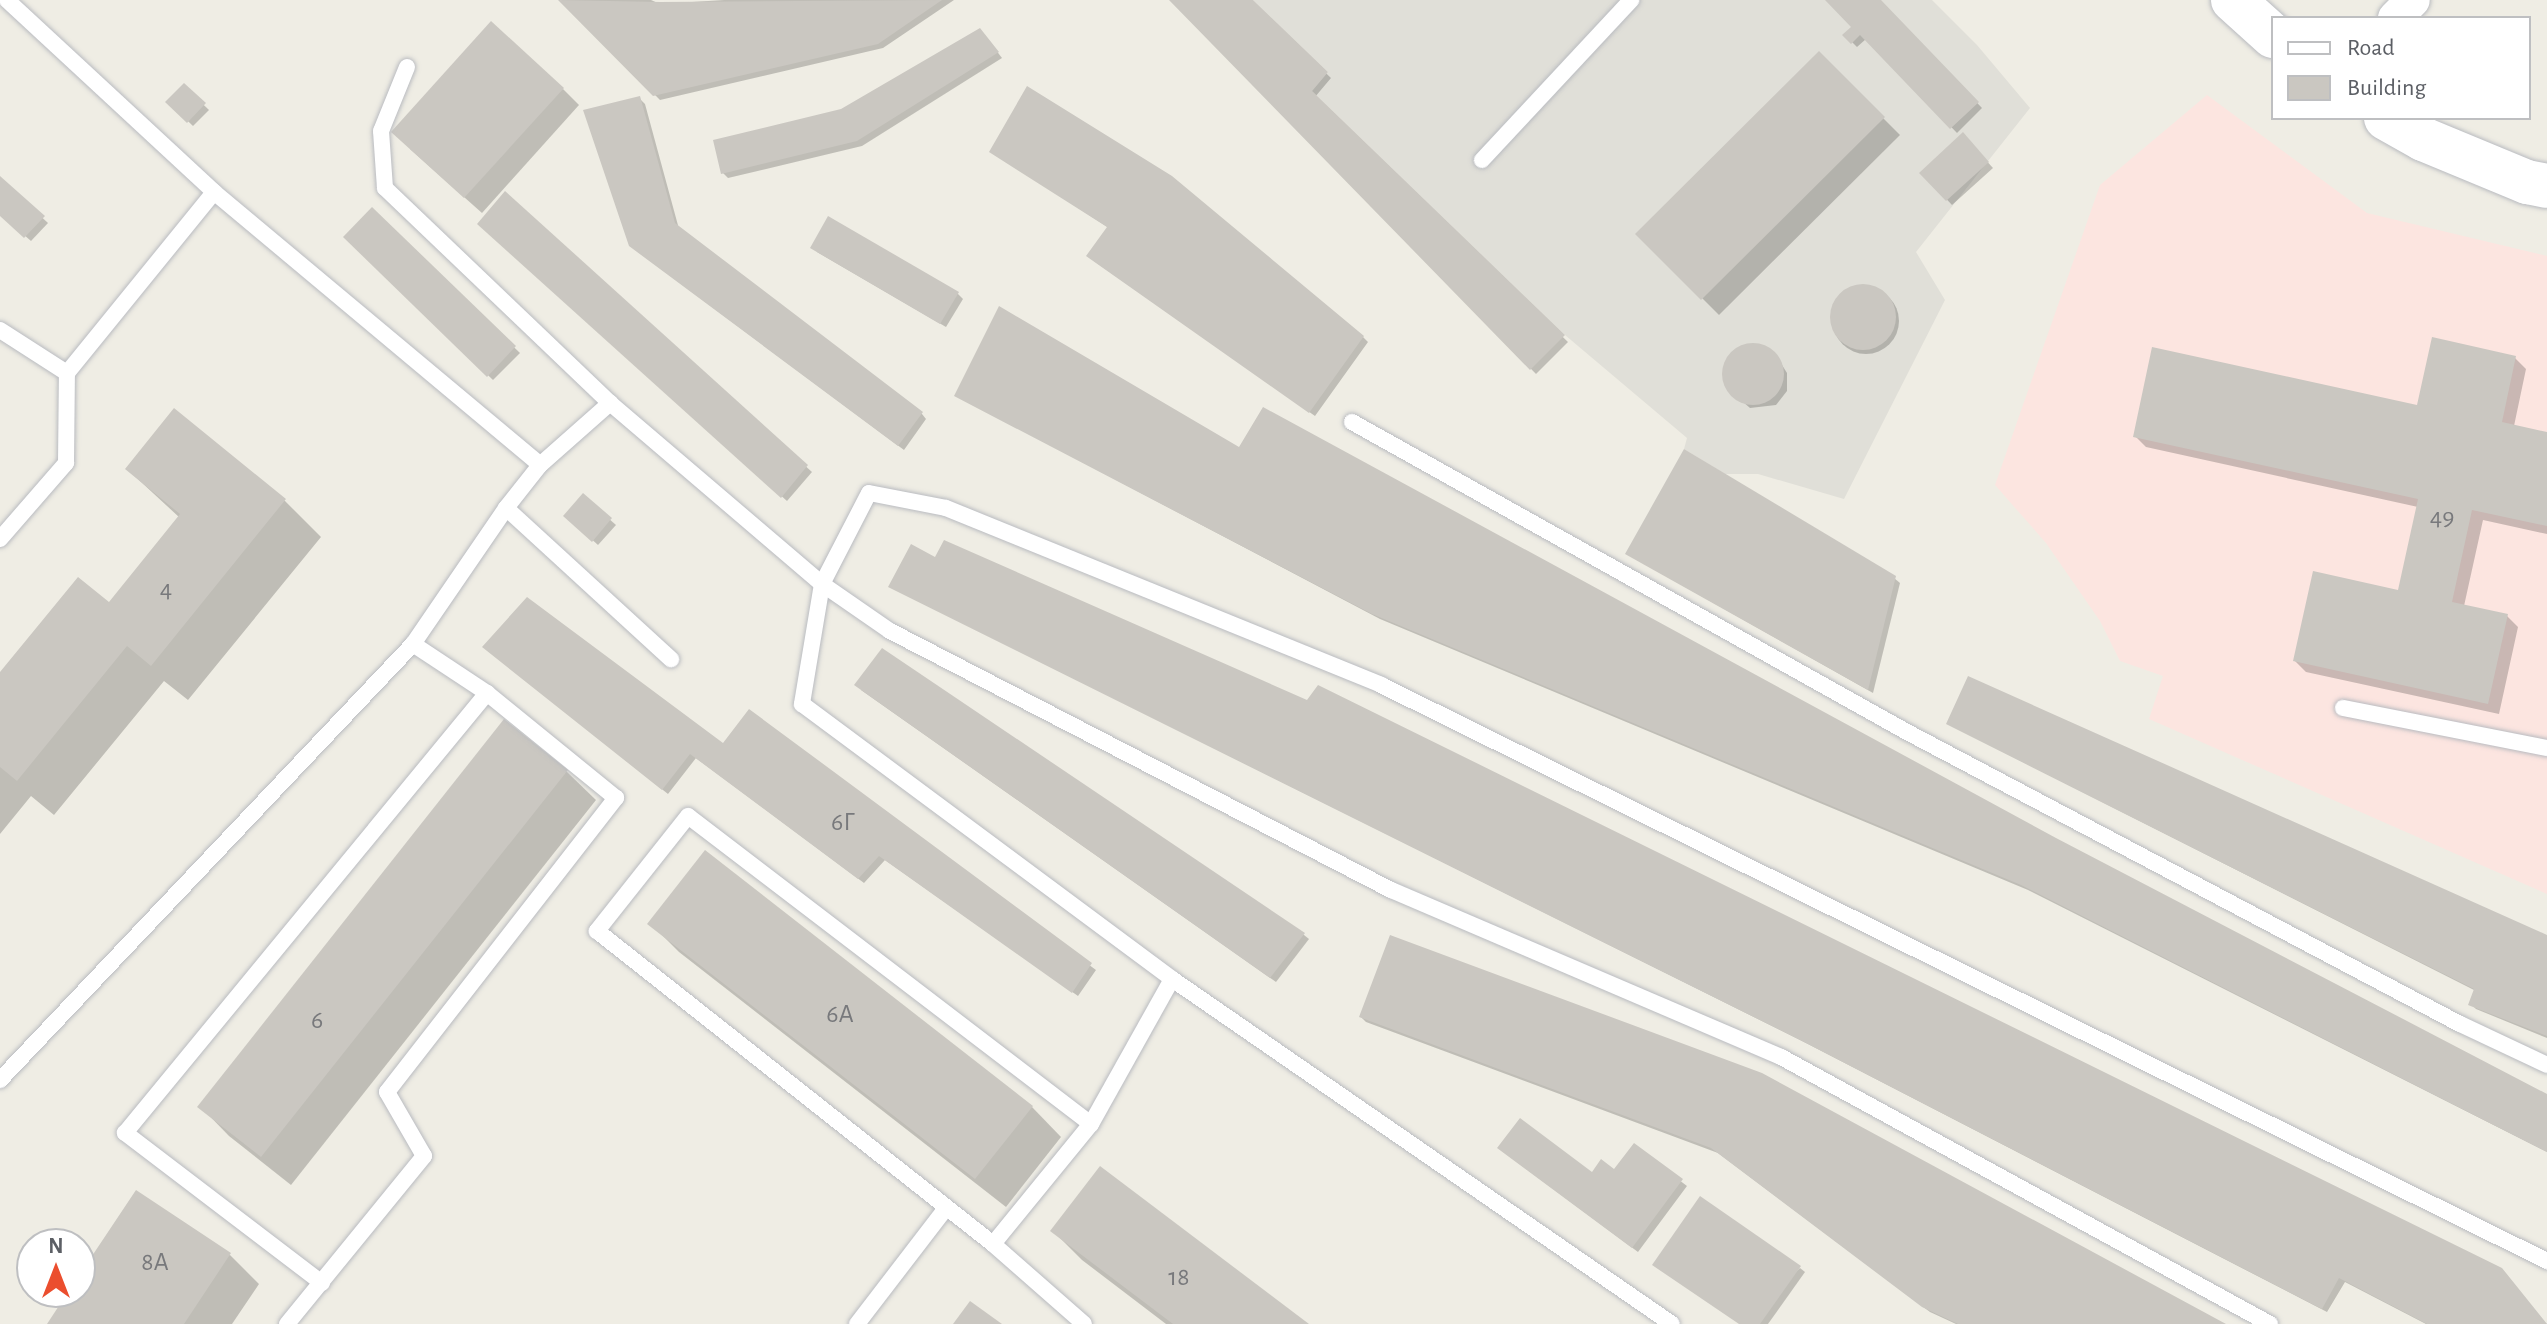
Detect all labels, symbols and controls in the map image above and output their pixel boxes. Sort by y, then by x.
legend [2271,16,2531,120]
text: Road [2347,36,2395,60]
text: Building [2347,76,2426,100]
house number: 49 [2430,502,2454,534]
house number: 4 [160,574,172,606]
house number: 6Г [831,807,855,839]
house number: 6А [826,999,854,1031]
house number: 6 [311,1005,323,1037]
north arrow [16,1228,96,1308]
text: N [48,1235,64,1257]
house number: 8А [141,1247,169,1279]
house number: 18 [1168,1262,1190,1294]

